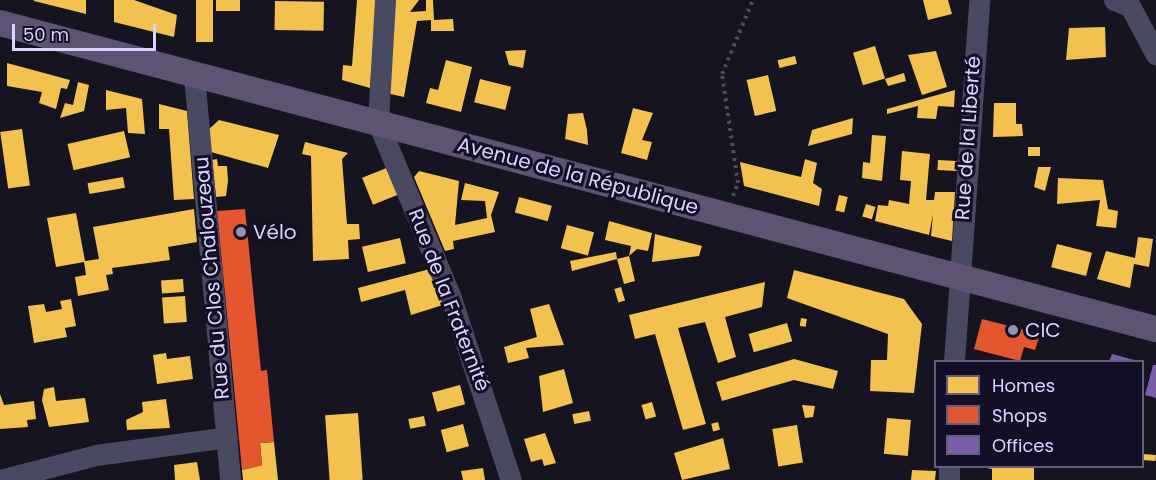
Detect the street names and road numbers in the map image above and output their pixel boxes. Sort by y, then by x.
street label: Rue de la Liberté [950,55,986,221]
street label: Avenue de la République [455,132,701,220]
street label: Rue du Clos Chalouzeau [189,156,235,400]
street label: Rue de la Fraternité [403,205,495,395]

